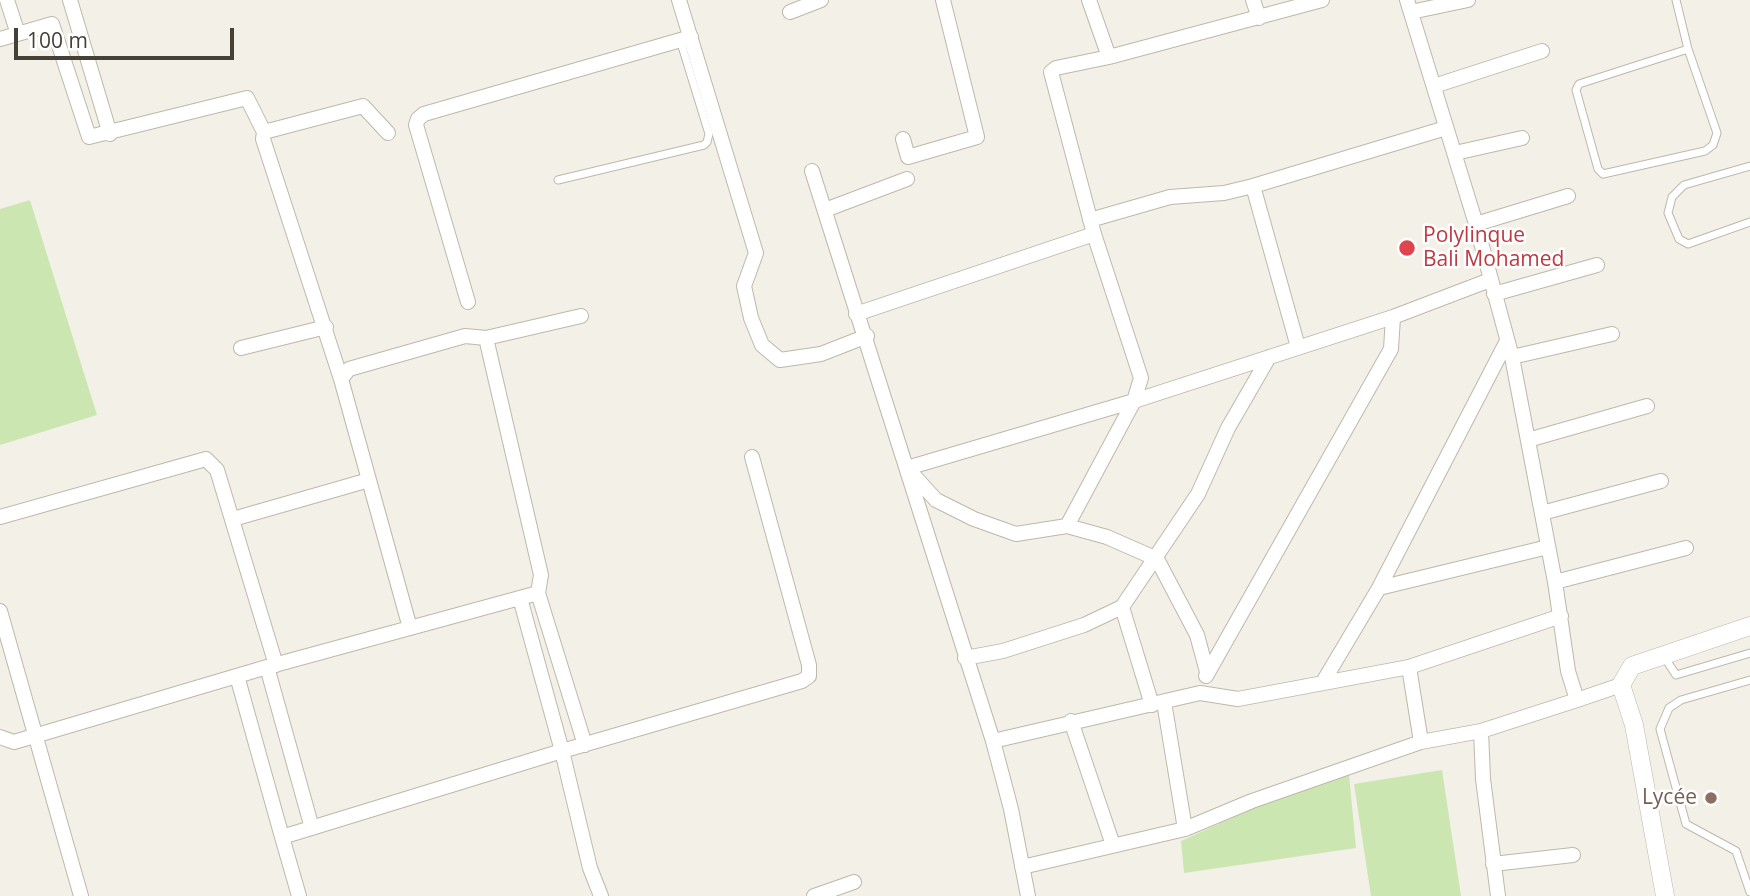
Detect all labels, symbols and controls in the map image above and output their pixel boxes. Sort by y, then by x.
scale bar [18,14,238,58]
text: 100 m [27,26,88,54]
place label: Polylinque Bali Mohamed [1423,223,1564,273]
marker: Polylinque Bali Mohamed [1397,238,1417,258]
place label: Lycée [1642,785,1697,811]
marker: Lycée [1703,790,1719,806]

